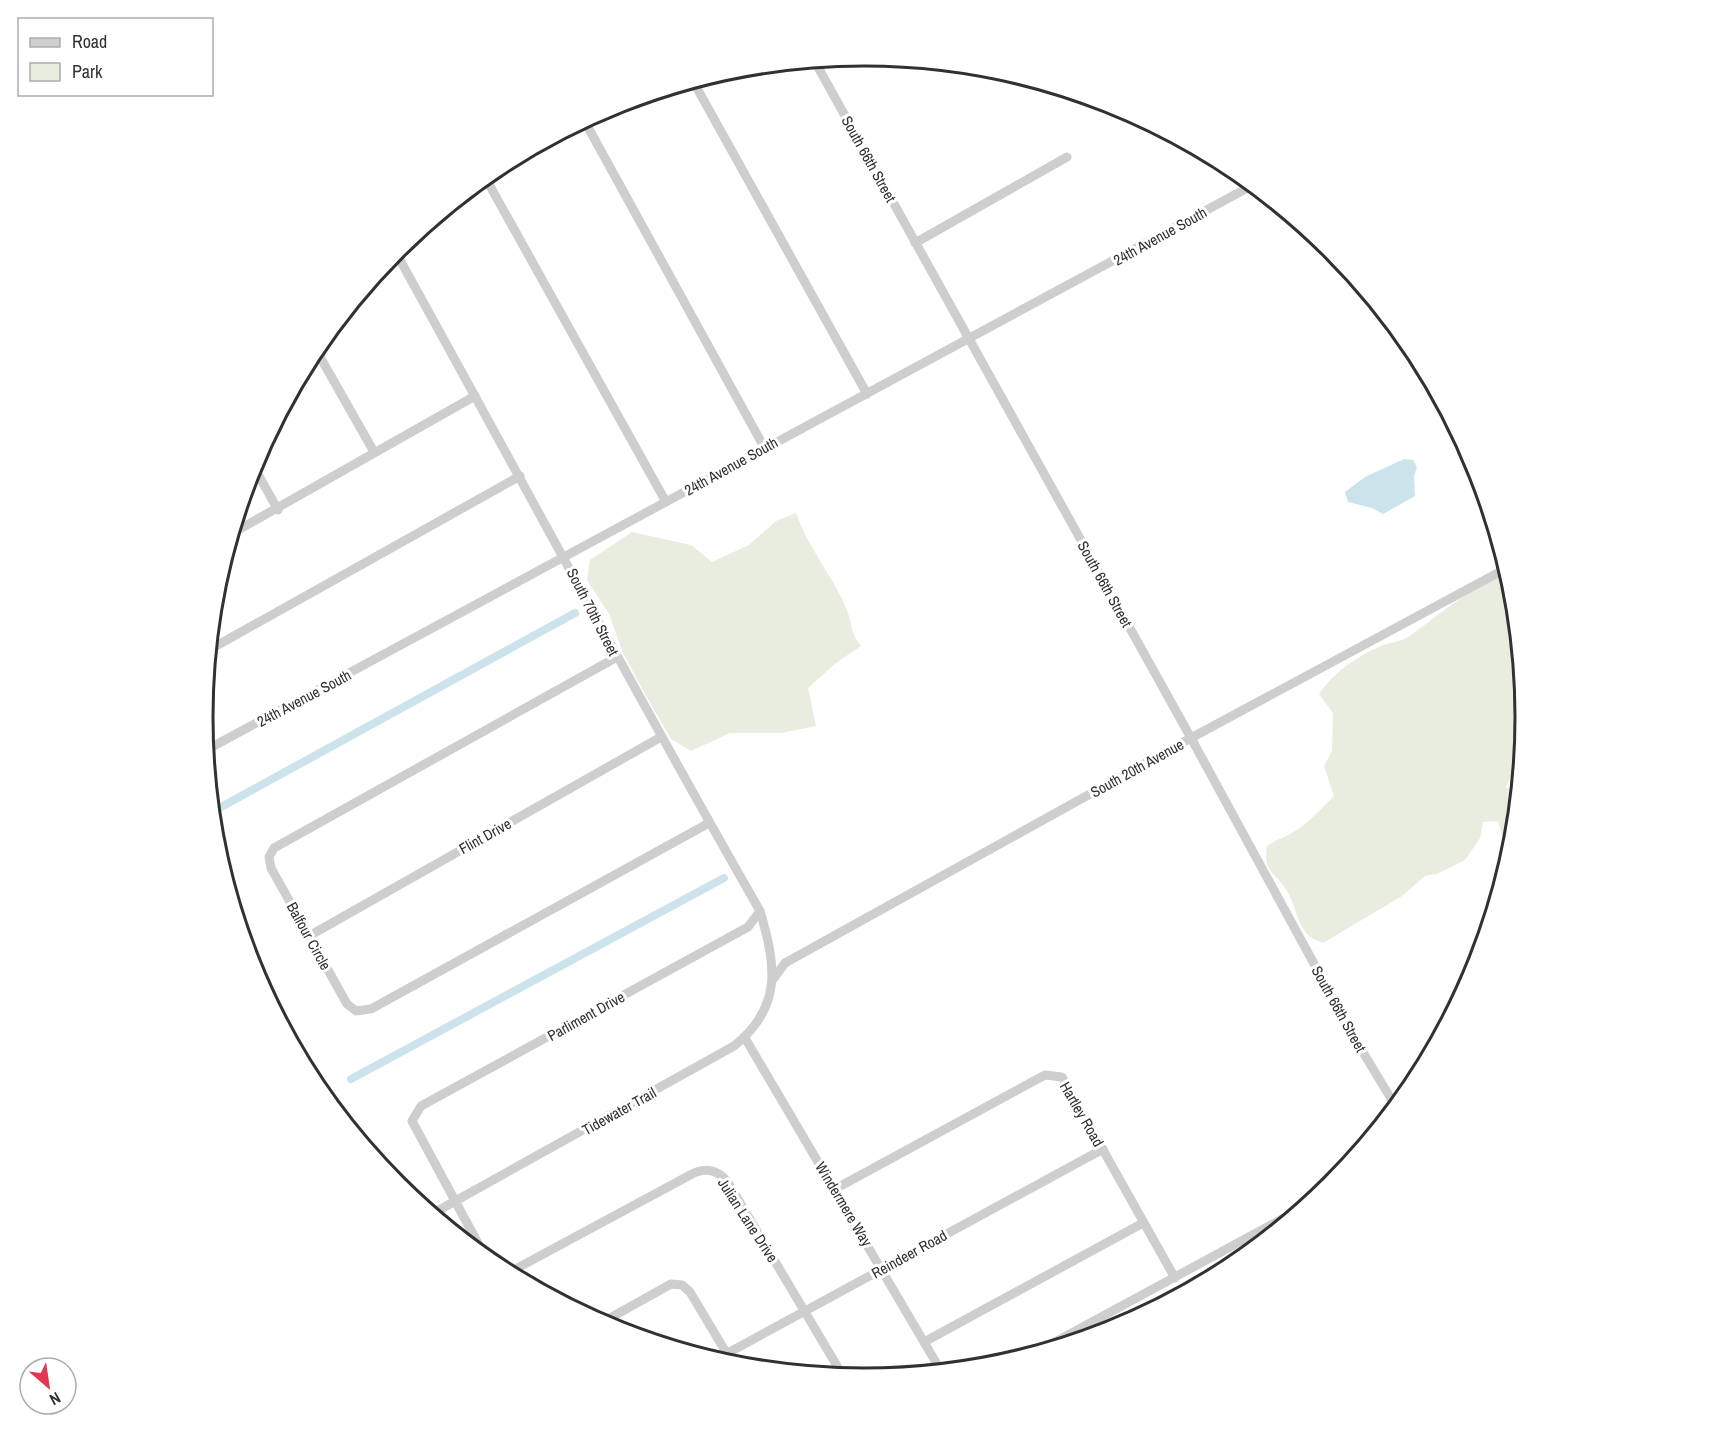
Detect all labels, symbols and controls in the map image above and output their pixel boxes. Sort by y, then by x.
legend [18,18,213,96]
text: Road [72,29,107,54]
text: Park [72,59,103,84]
street label: South 66th Street [837,112,902,206]
street label: 24th Avenue South [1110,202,1210,270]
street label: 24th Avenue South [681,432,781,500]
street label: South 66th Street [1073,537,1138,631]
street label: South 70th Street [562,565,624,660]
street label: 24th Avenue South [253,664,355,732]
street label: South 20th Avenue [1087,734,1188,802]
street label: Flint Drive [455,813,515,859]
street label: Balfour Circle [282,898,336,974]
street label: South 66th Street [1307,962,1372,1056]
street label: Parliment Drive [544,986,629,1046]
street label: Hartley Road [1055,1078,1109,1150]
street label: Tidewater Trail [578,1082,660,1140]
street label: Windermere Way [810,1158,878,1251]
street label: Julian Lane Drive [713,1174,783,1266]
street label: Reindeer Road [867,1225,951,1283]
north arrow [18,1356,78,1416]
text: N [46,1387,65,1411]

